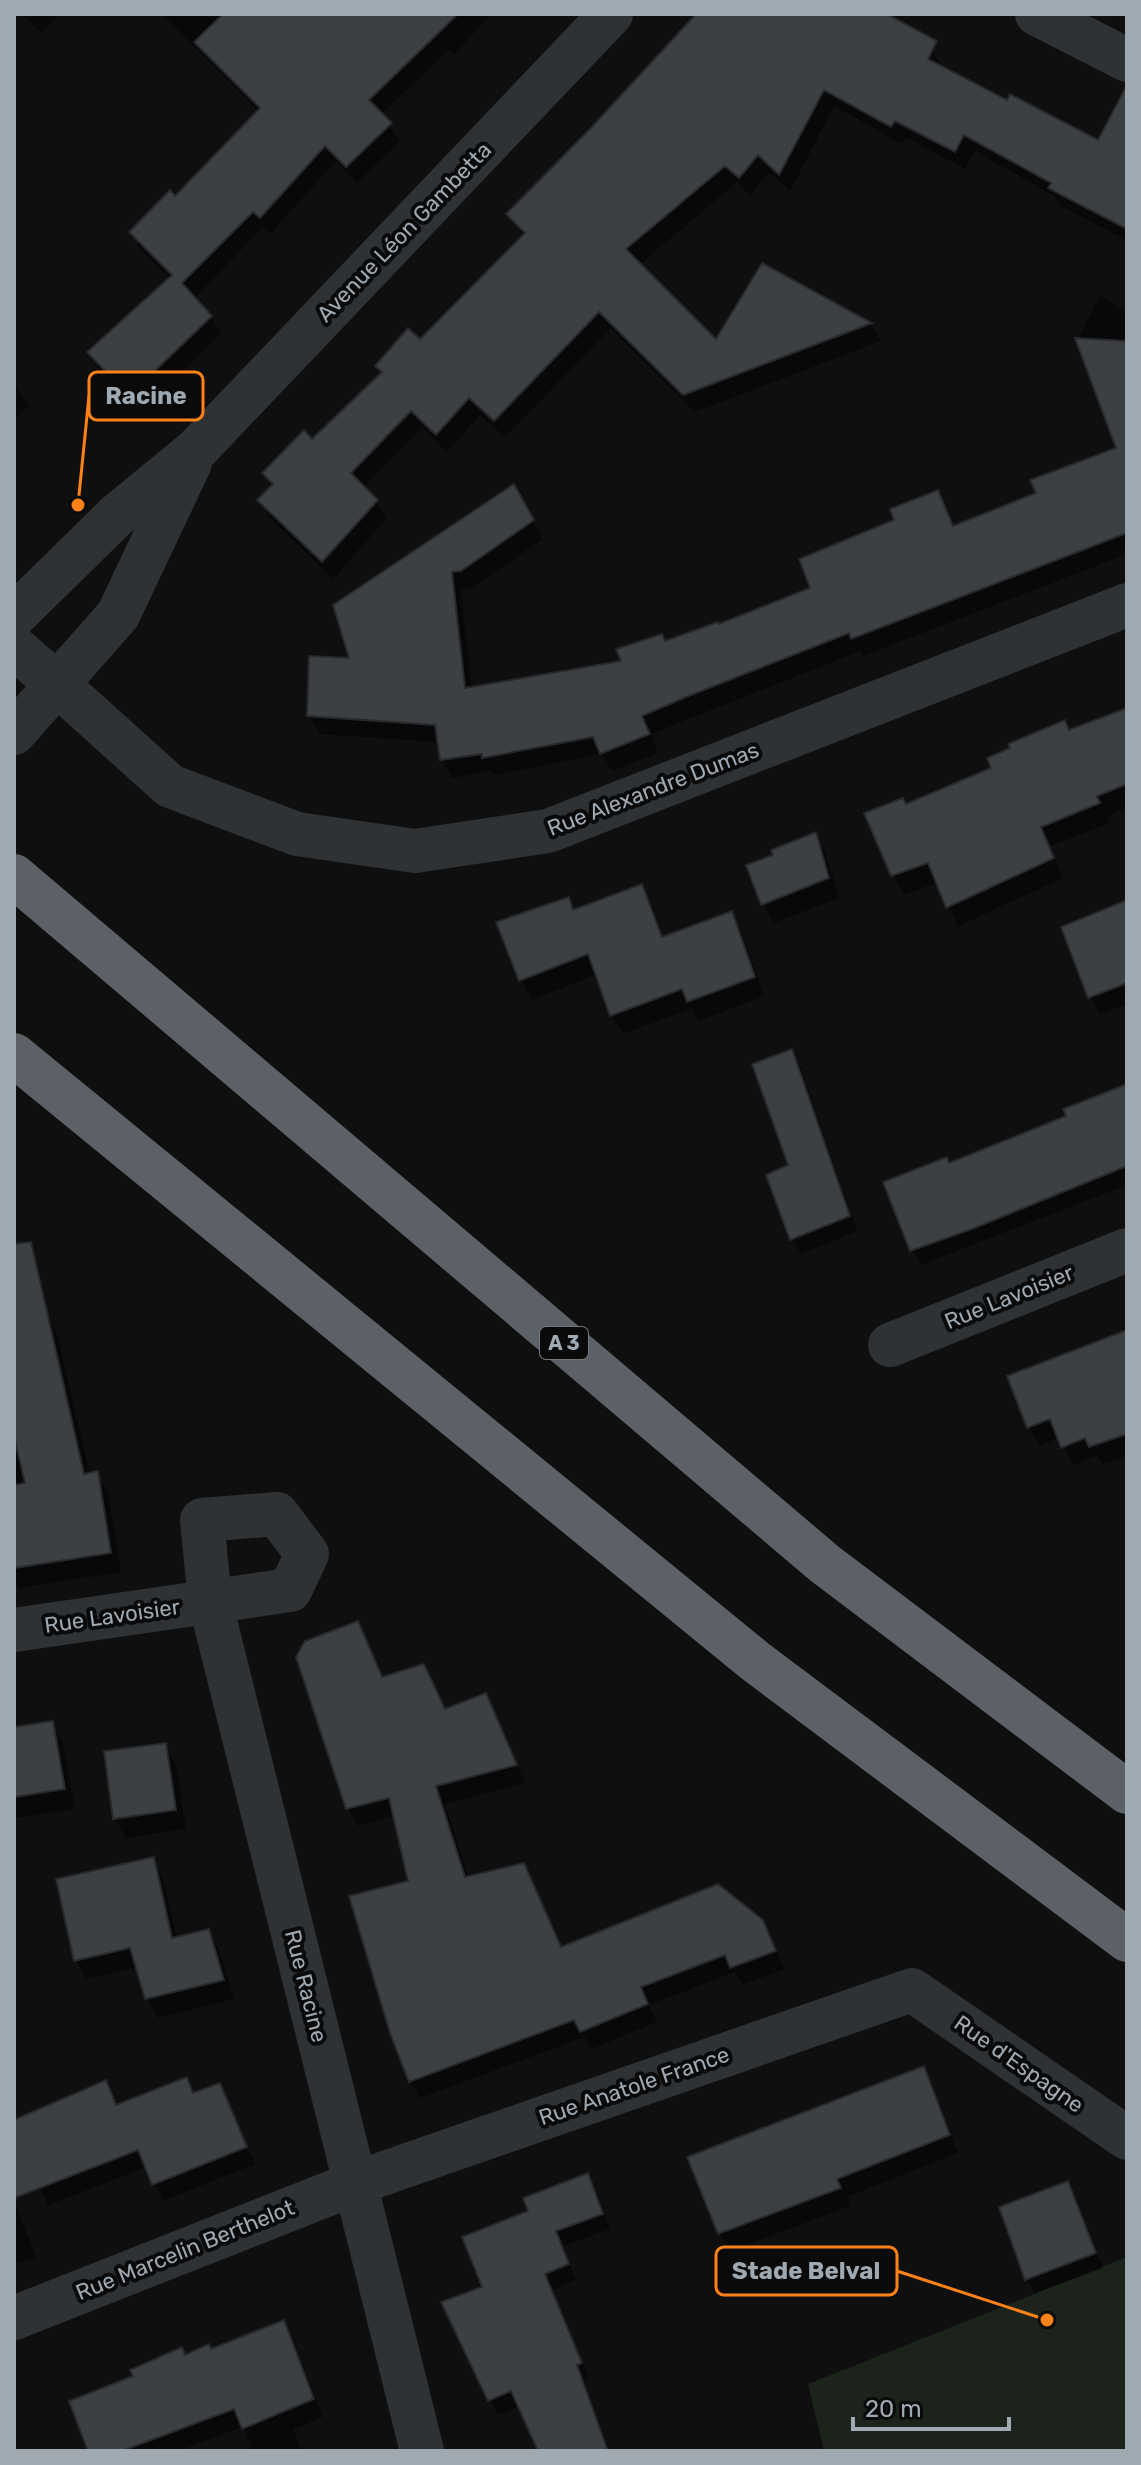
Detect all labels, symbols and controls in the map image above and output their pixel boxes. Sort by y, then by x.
street label: Avenue Léon Gambetta [311,136,497,328]
callout: Racine [89,372,203,420]
text: Racine [105,382,187,410]
street label: Rue Alexandre Dumas [543,736,763,842]
street label: Rue Lavoisier [941,1259,1078,1335]
road number: A 3 [540,1327,588,1359]
street label: Rue Lavoisier [42,1593,182,1639]
street label: Rue Racine [279,1927,333,2045]
street label: Rue d'Espagne [949,2009,1089,2119]
street label: Rue Anatole France [535,2041,733,2131]
street label: Rue Marcelin Berthelot [72,2194,299,2306]
callout: Stade Belval [716,2247,897,2295]
text: Stade Belval [732,2257,880,2285]
scale bar [853,2381,1009,2431]
text: 20 m [865,2395,922,2423]

